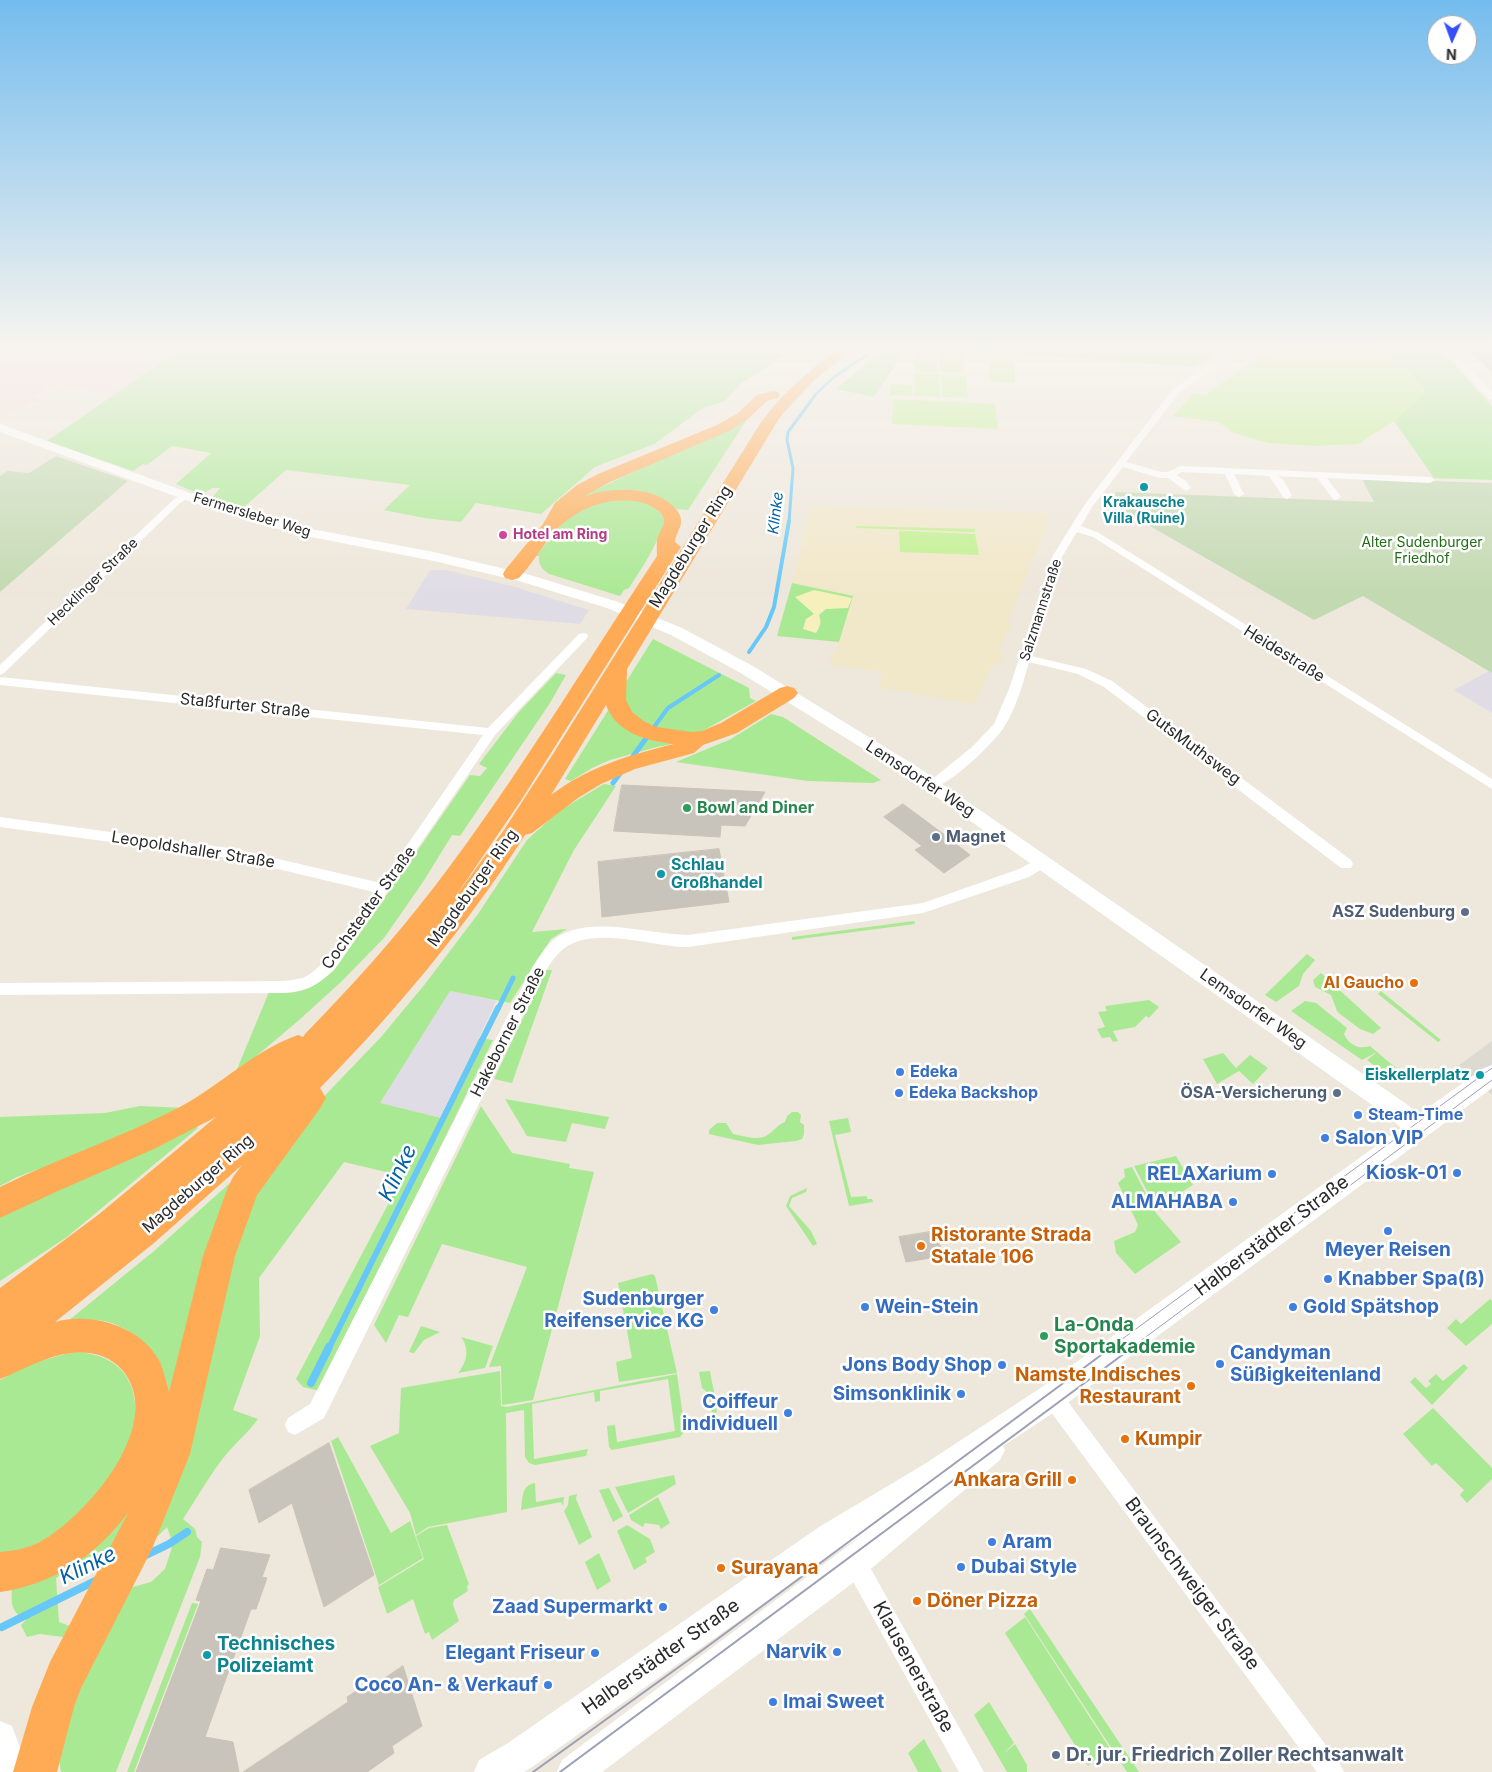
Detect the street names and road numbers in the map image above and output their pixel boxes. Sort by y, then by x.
street label: Magdeburger Ring [646,482,736,612]
street label: Fermersleber Weg [191,489,313,541]
street label: Hecklinger Straße [44,535,142,629]
street label: Salzmannstraße [1017,557,1065,663]
street label: Heidestraße [1240,621,1328,687]
street label: Staßfurter Straße [179,690,311,722]
street label: GutsMuthsweg [1142,705,1244,789]
street label: Lemsdorfer Weg [862,737,978,821]
street label: Magdeburger Ring [424,826,522,950]
street label: Leopoldshaller Straße [110,828,276,872]
street label: Cochstedter Straße [318,843,420,973]
street label: Hakeborner Straße [467,964,549,1100]
street label: Lemsdorfer Weg [1196,965,1310,1053]
street label: Magdeburger Ring [139,1131,257,1237]
street label: Halberstädter Straße [1191,1171,1353,1301]
street label: Braunschweiger Straße [1120,1493,1264,1675]
street label: Halberstädter Straße [578,1594,744,1720]
street label: Klausenerstraße [867,1597,959,1737]

